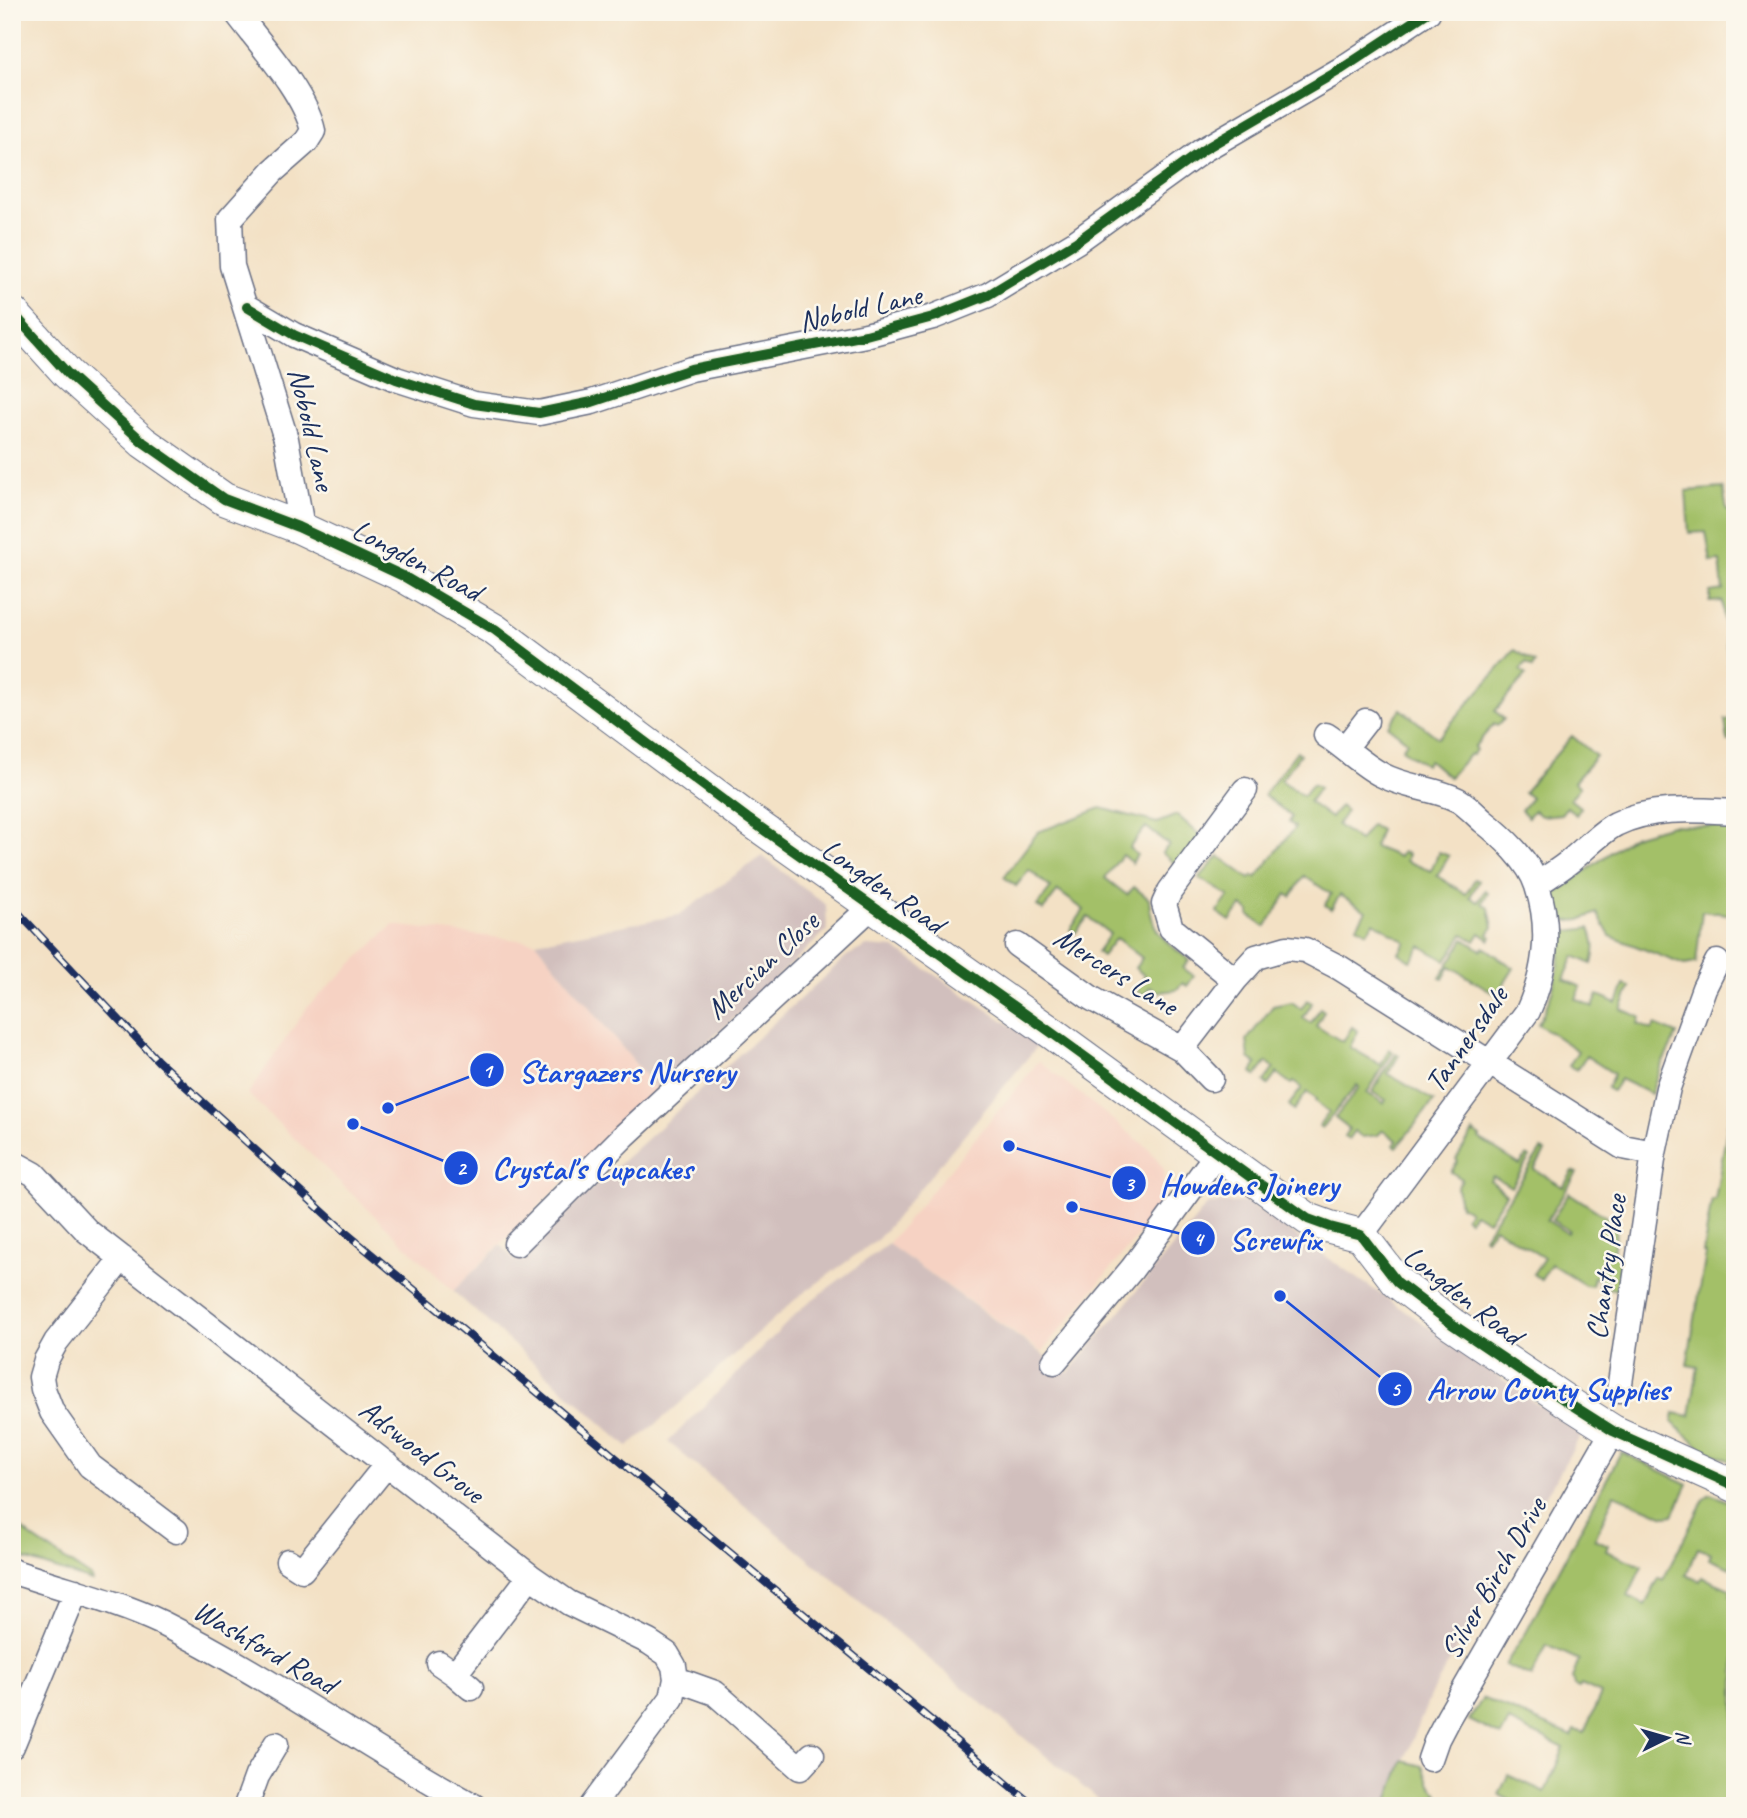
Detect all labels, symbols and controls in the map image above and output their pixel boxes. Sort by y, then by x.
street label: Nobold Lane [795,275,927,341]
street label: Nobold Lane [279,364,345,496]
street label: Longden Road [346,510,492,612]
street label: Longden Road [814,830,955,944]
street label: Mercian Close [697,901,828,1027]
street label: Mercers Lane [1047,918,1187,1025]
street label: Tannersdale [1416,977,1518,1099]
callout: Stargazers Nursery [470,1044,749,1097]
text: Stargazers Nursery [519,1051,738,1092]
text: 1 [482,1058,494,1084]
callout: Crystal's Cupcakes [444,1141,706,1194]
text: Crystal's Cupcakes [492,1148,696,1189]
text: 2 [456,1155,468,1181]
callout: Howdens Joinery [1111,1157,1353,1210]
text: Howdens Joinery [1159,1164,1342,1205]
text: 3 [1124,1171,1136,1197]
street label: Chantry Place [1577,1190,1635,1342]
callout: Screwfix [1180,1212,1334,1265]
text: Screwfix [1229,1219,1324,1260]
text: 4 [1193,1226,1205,1252]
street label: Longden Road [1396,1237,1534,1356]
callout: Arrow County Supplies [1378,1363,1683,1416]
text: Arrow County Supplies [1427,1369,1672,1410]
text: 5 [1390,1376,1401,1402]
street label: Adswood Grove [352,1390,494,1513]
street label: Silver Birch Drive [1431,1488,1556,1666]
street label: Washford Road [187,1591,347,1705]
north arrow [1632,1702,1702,1772]
text: N [1670,1730,1696,1747]

